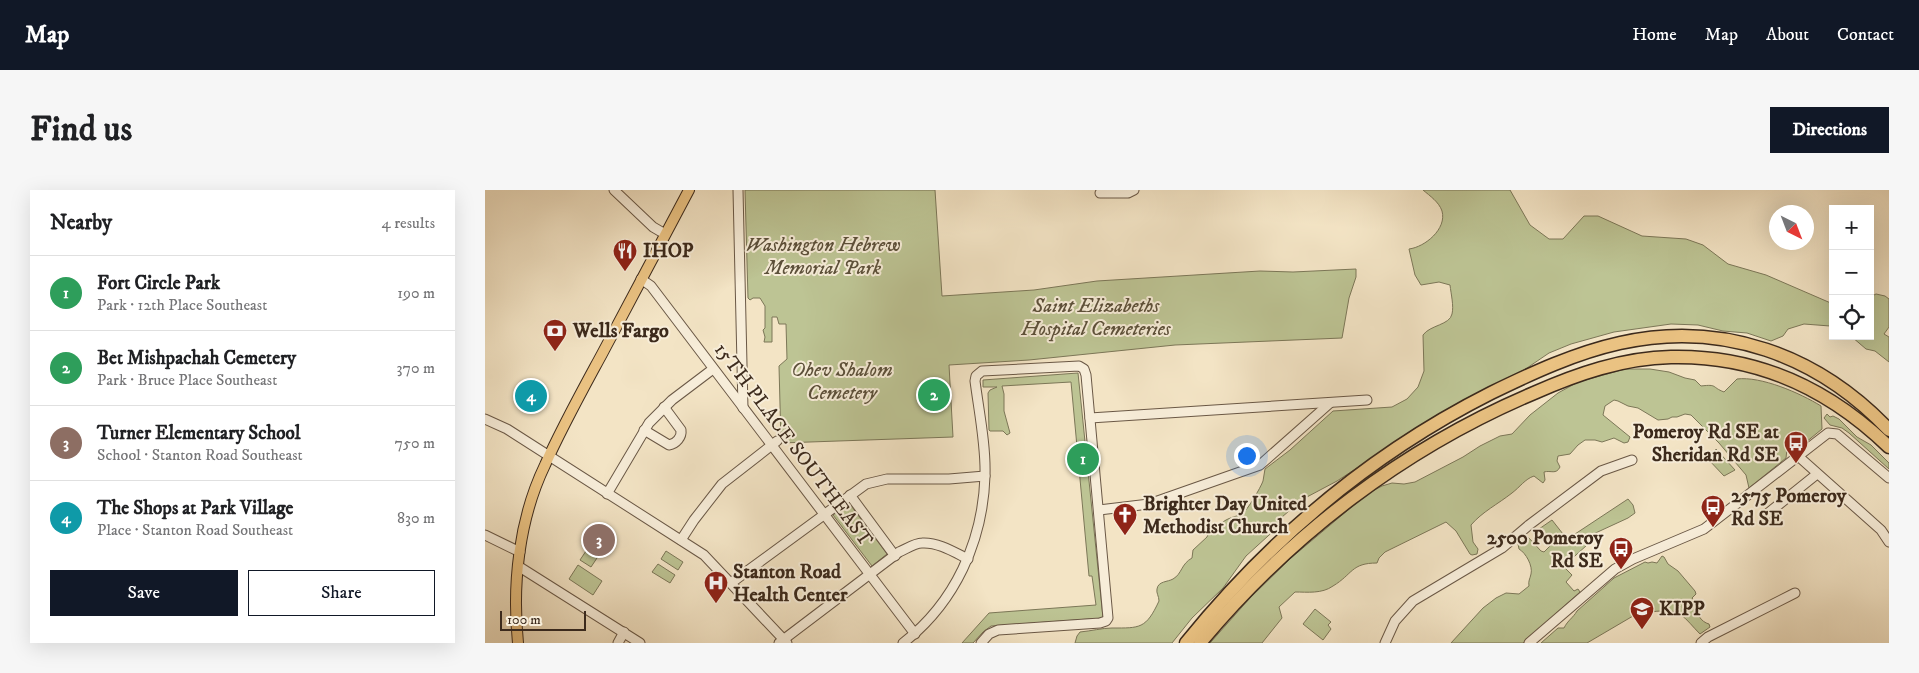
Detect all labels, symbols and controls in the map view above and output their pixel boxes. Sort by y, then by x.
text: Map [25,20,69,50]
text: Home [1632,24,1677,46]
text: Map [1705,24,1738,46]
text: About [1766,24,1809,46]
text: Contact [1837,24,1894,46]
button: Directions [1770,107,1889,153]
text: Find us [30,108,132,152]
north arrow [1769,205,1814,250]
map controls [1829,205,1874,340]
button: + [1829,205,1874,250]
text: Nearby [50,210,112,236]
text: 4 results [382,213,435,233]
park label: Washington Hebrew Memorial Park [745,233,901,281]
restaurant icon: IHOP [612,238,638,272]
place label: IHOP [643,239,694,264]
button: − [1829,250,1874,295]
text: Fort Circle Park [97,272,220,295]
text: 1 [63,283,69,303]
text: 190 m [397,283,435,303]
park label: Saint Elizabeths Hospital Cemeteries [1020,294,1172,342]
text: Park · 12th Place Southeast [97,295,267,315]
button: locate [1829,295,1874,340]
bank icon: Wells Fargo [542,318,568,352]
place label: Wells Fargo [572,319,669,344]
street label: 15TH PLACE SOUTHEAST [708,338,878,552]
text: Bet Mishpachah Cemetery [97,347,296,370]
text: 2 [62,358,70,378]
text: 370 m [397,358,435,378]
park label: Ohev Shalom Cemetery [791,358,893,406]
text: Park · Bruce Place Southeast [97,370,277,390]
pin: 2 [918,376,950,414]
pin: 4 [515,377,547,415]
place label: Pomeroy Rd SE at Sheridan Rd SE [1632,420,1780,468]
text: Turner Elementary School [97,422,300,445]
bus stop icon: Pomeroy Rd SE at Sheridan Rd SE [1783,430,1809,464]
text: 3 [63,433,69,453]
text: 750 m [395,433,435,453]
pin: 1 [1067,440,1099,478]
your location [1234,443,1260,469]
text: School · Stanton Road Southeast [97,445,303,465]
place label: 2575 Pomeroy Rd SE [1731,484,1847,532]
place label: Brighter Day United Methodist Church [1143,492,1308,540]
bus stop icon: 2575 Pomeroy Rd SE [1700,494,1726,528]
text: The Shops at Park Village [97,497,293,520]
church icon: Brighter Day United Methodist Church [1112,502,1138,536]
text: 4 [61,508,71,528]
text: 830 m [397,508,435,528]
text: Place · Stanton Road Southeast [97,520,293,540]
pin: 3 [583,521,615,559]
place label: 2500 Pomeroy Rd SE [1487,526,1604,574]
bus stop icon: 2500 Pomeroy Rd SE [1608,536,1634,570]
place label: Stanton Road Health Center [733,560,848,608]
button: Save [50,570,238,616]
button: Share [248,570,435,616]
hospital icon: Stanton Road Health Center [703,570,729,604]
school or university icon: KIPP [1629,596,1655,630]
place label: KIPP [1659,597,1705,622]
scale bar [500,608,586,631]
text: 100 m [507,611,541,629]

